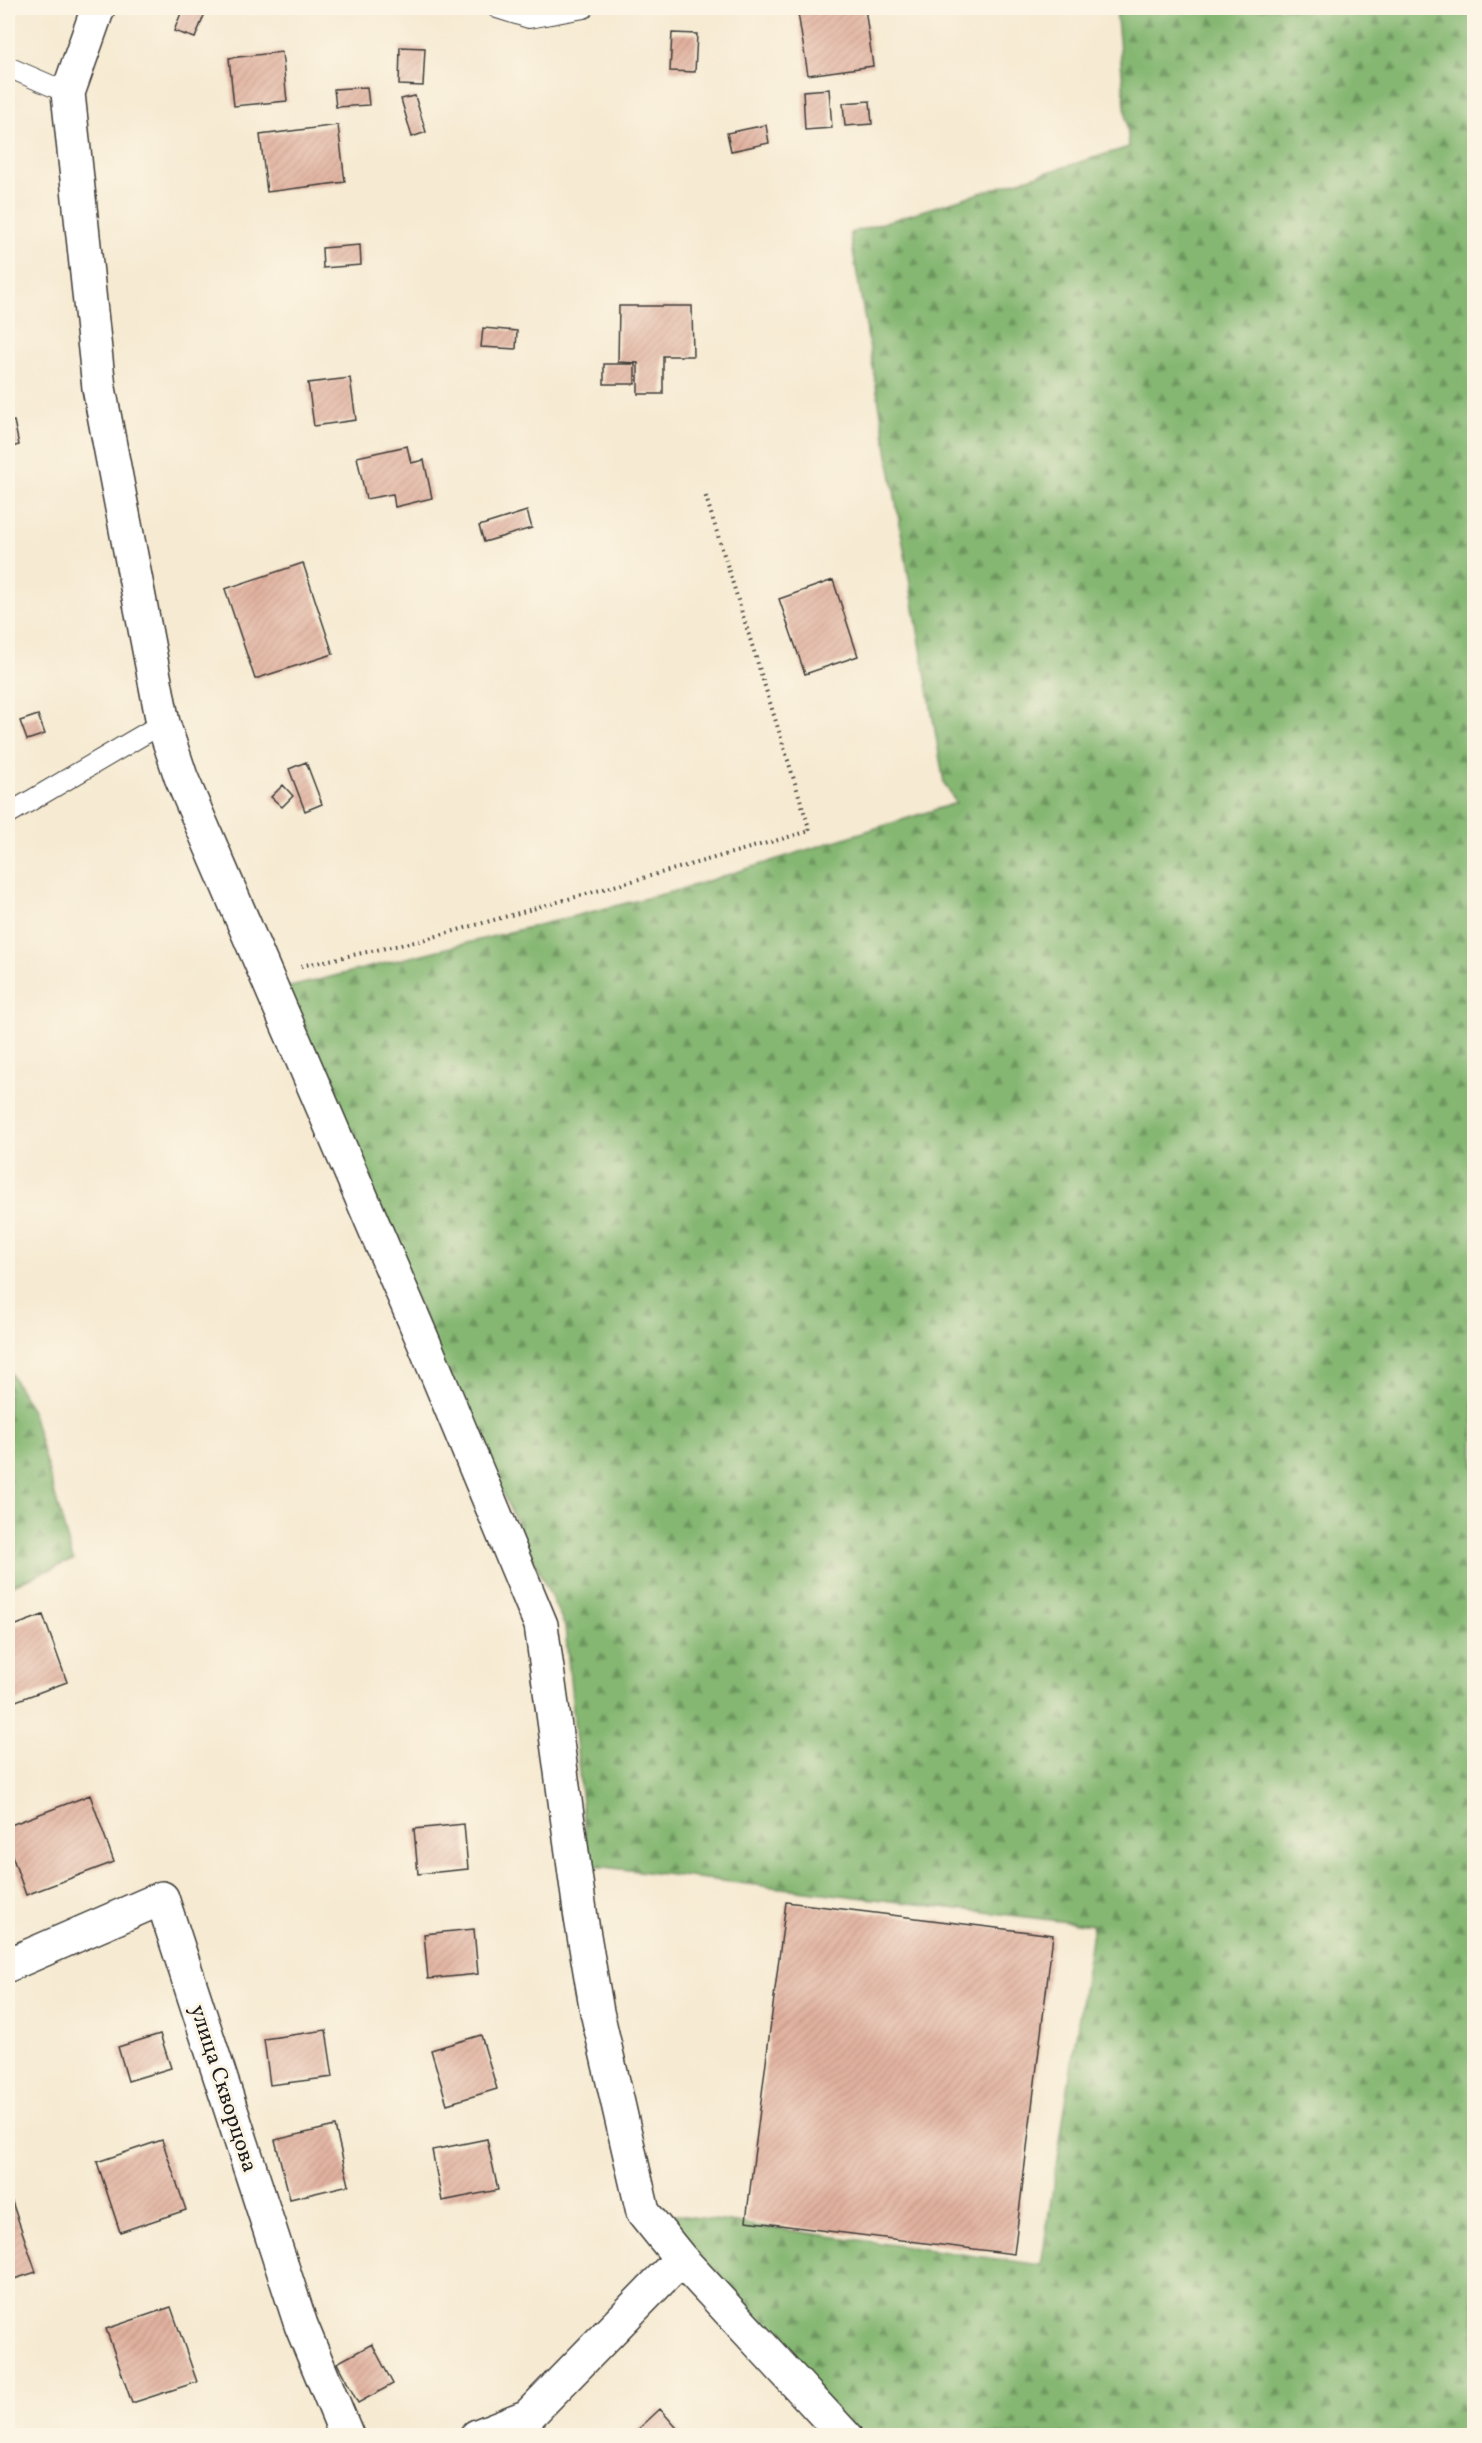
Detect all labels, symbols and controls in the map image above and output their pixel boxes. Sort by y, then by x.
street label: улица Скворцова [181,2001,264,2177]

